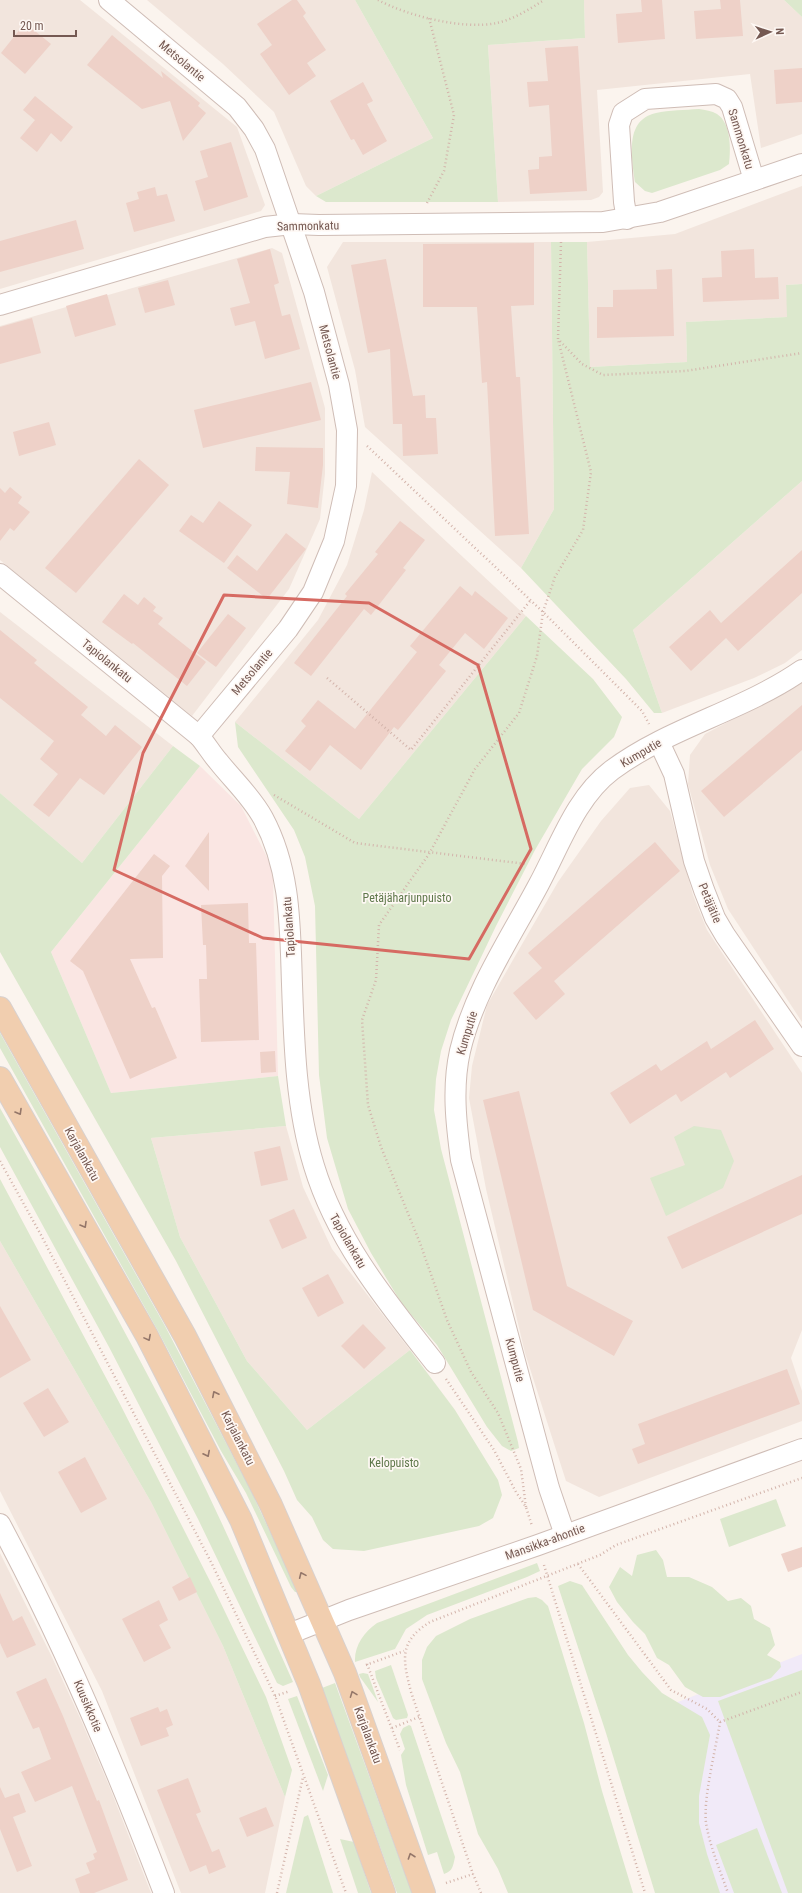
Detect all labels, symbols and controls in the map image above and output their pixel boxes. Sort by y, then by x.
scale bar [14,12,76,38]
north arrow [750,12,790,52]
text: 20 m [20,19,44,33]
text: N [773,28,786,35]
street label: Metsolantie [156,38,208,85]
street label: Sammonkatu [725,107,757,171]
street label: Sammonkatu [277,218,340,234]
street label: Metsolantie [316,323,344,381]
street label: Tapiolankatu [79,636,135,686]
street label: Metsolantie [229,646,276,698]
street label: Kumputie [618,736,664,770]
street label: Petäjätie [695,881,725,925]
park label: Petäjäharjunpuisto [363,891,451,905]
street label: Tapiolankatu [280,896,298,958]
street label: Kumputie [454,1009,480,1057]
one-way arrow [15,1108,22,1115]
street label: Karjalankatu [62,1125,103,1183]
street label: Tapiolankatu [327,1211,369,1271]
one-way arrow [79,1221,86,1228]
one-way arrow [143,1334,150,1341]
street label: Kumputie [502,1337,528,1384]
one-way arrow [213,1391,220,1399]
street label: Karjalankatu [218,1408,258,1468]
one-way arrow [202,1450,210,1457]
park label: Kelopuisto [369,1456,419,1470]
street label: Mansikka-ahontie [503,1521,587,1563]
one-way arrow [299,1571,307,1579]
street label: Kuusikkotie [71,1678,105,1734]
one-way arrow [349,1691,357,1698]
street label: Karjalankatu [351,1705,385,1765]
one-way arrow [407,1853,415,1860]

